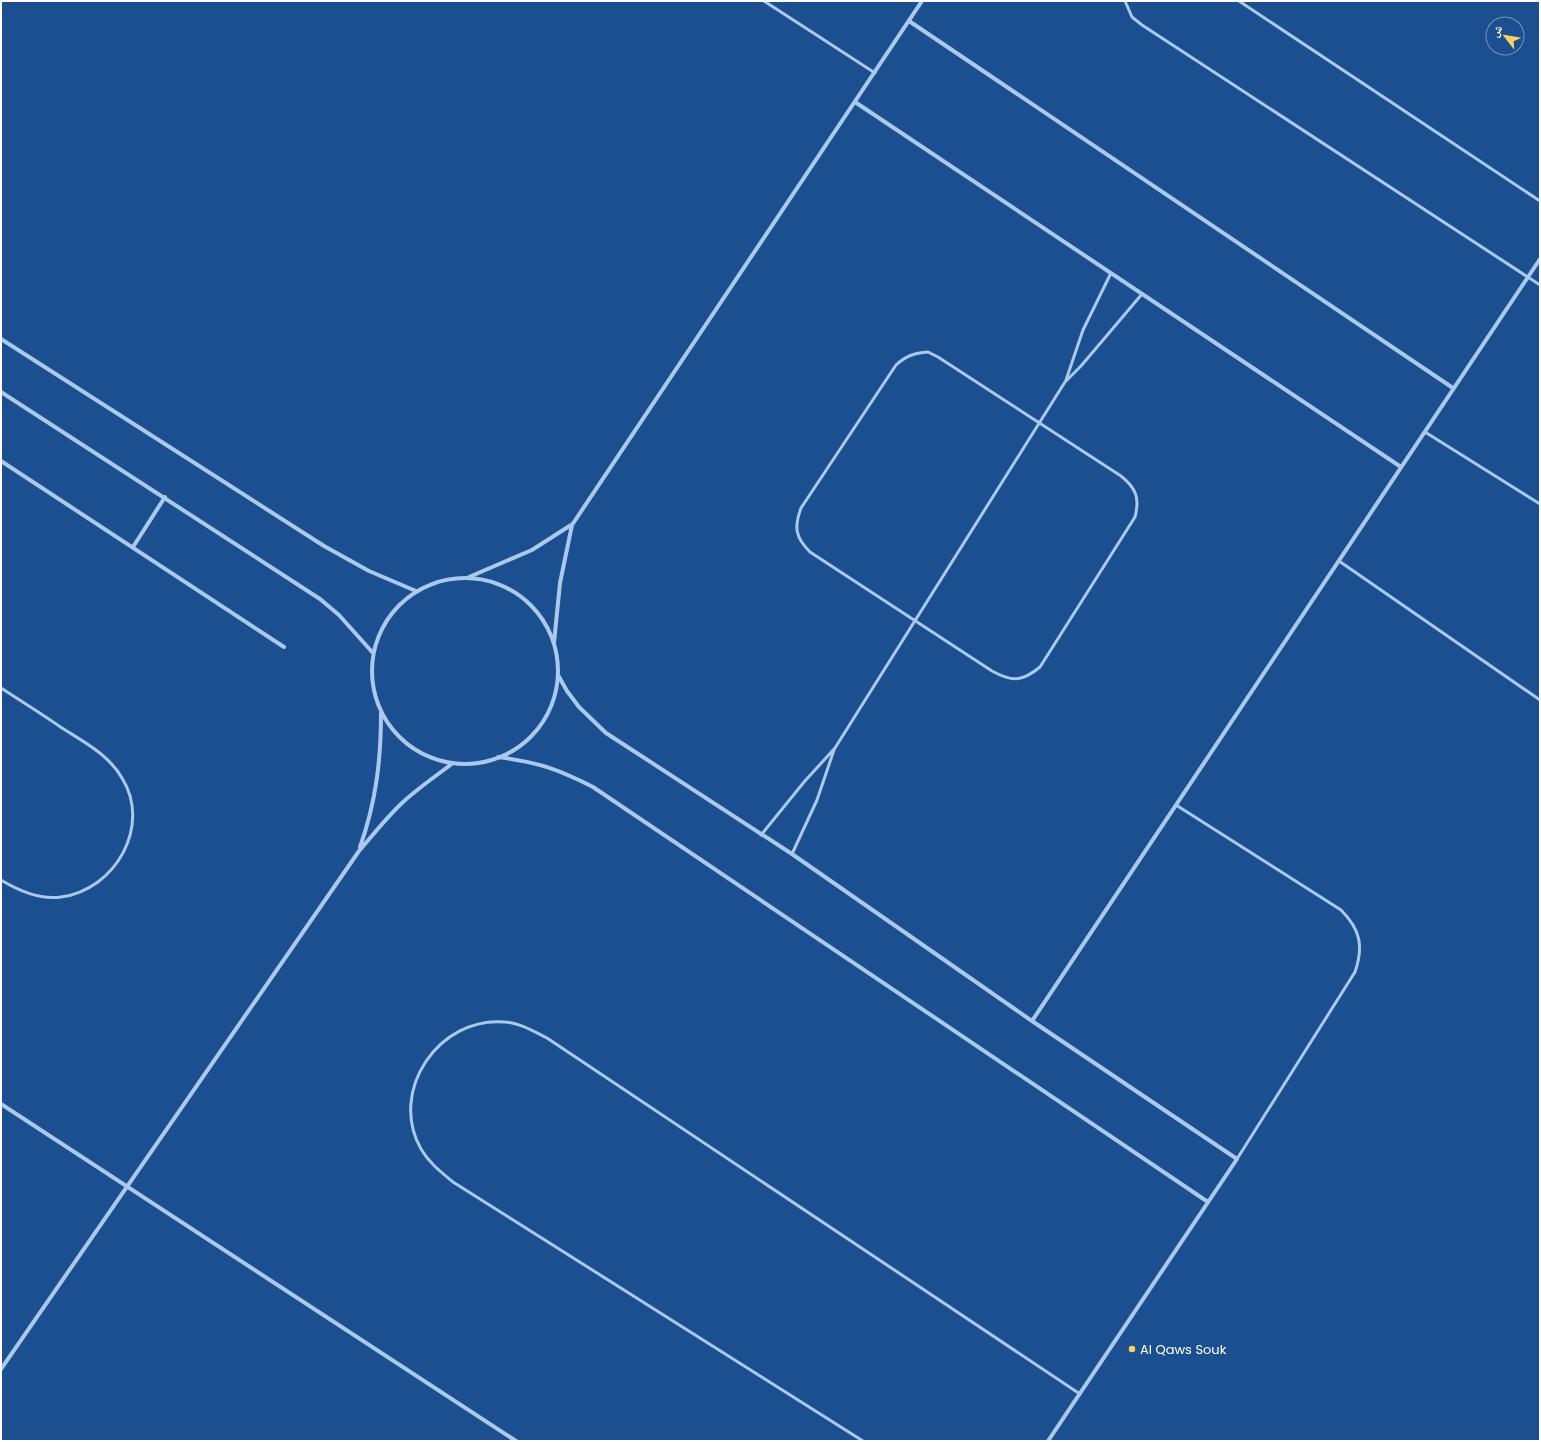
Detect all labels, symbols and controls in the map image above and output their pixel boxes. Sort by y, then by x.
north arrow [1485,16,1525,56]
text: ش [1487,21,1506,40]
place label: Al Qaws Souk [1140,1340,1227,1359]
marker: Al Qaws Souk [1127,1344,1137,1354]

